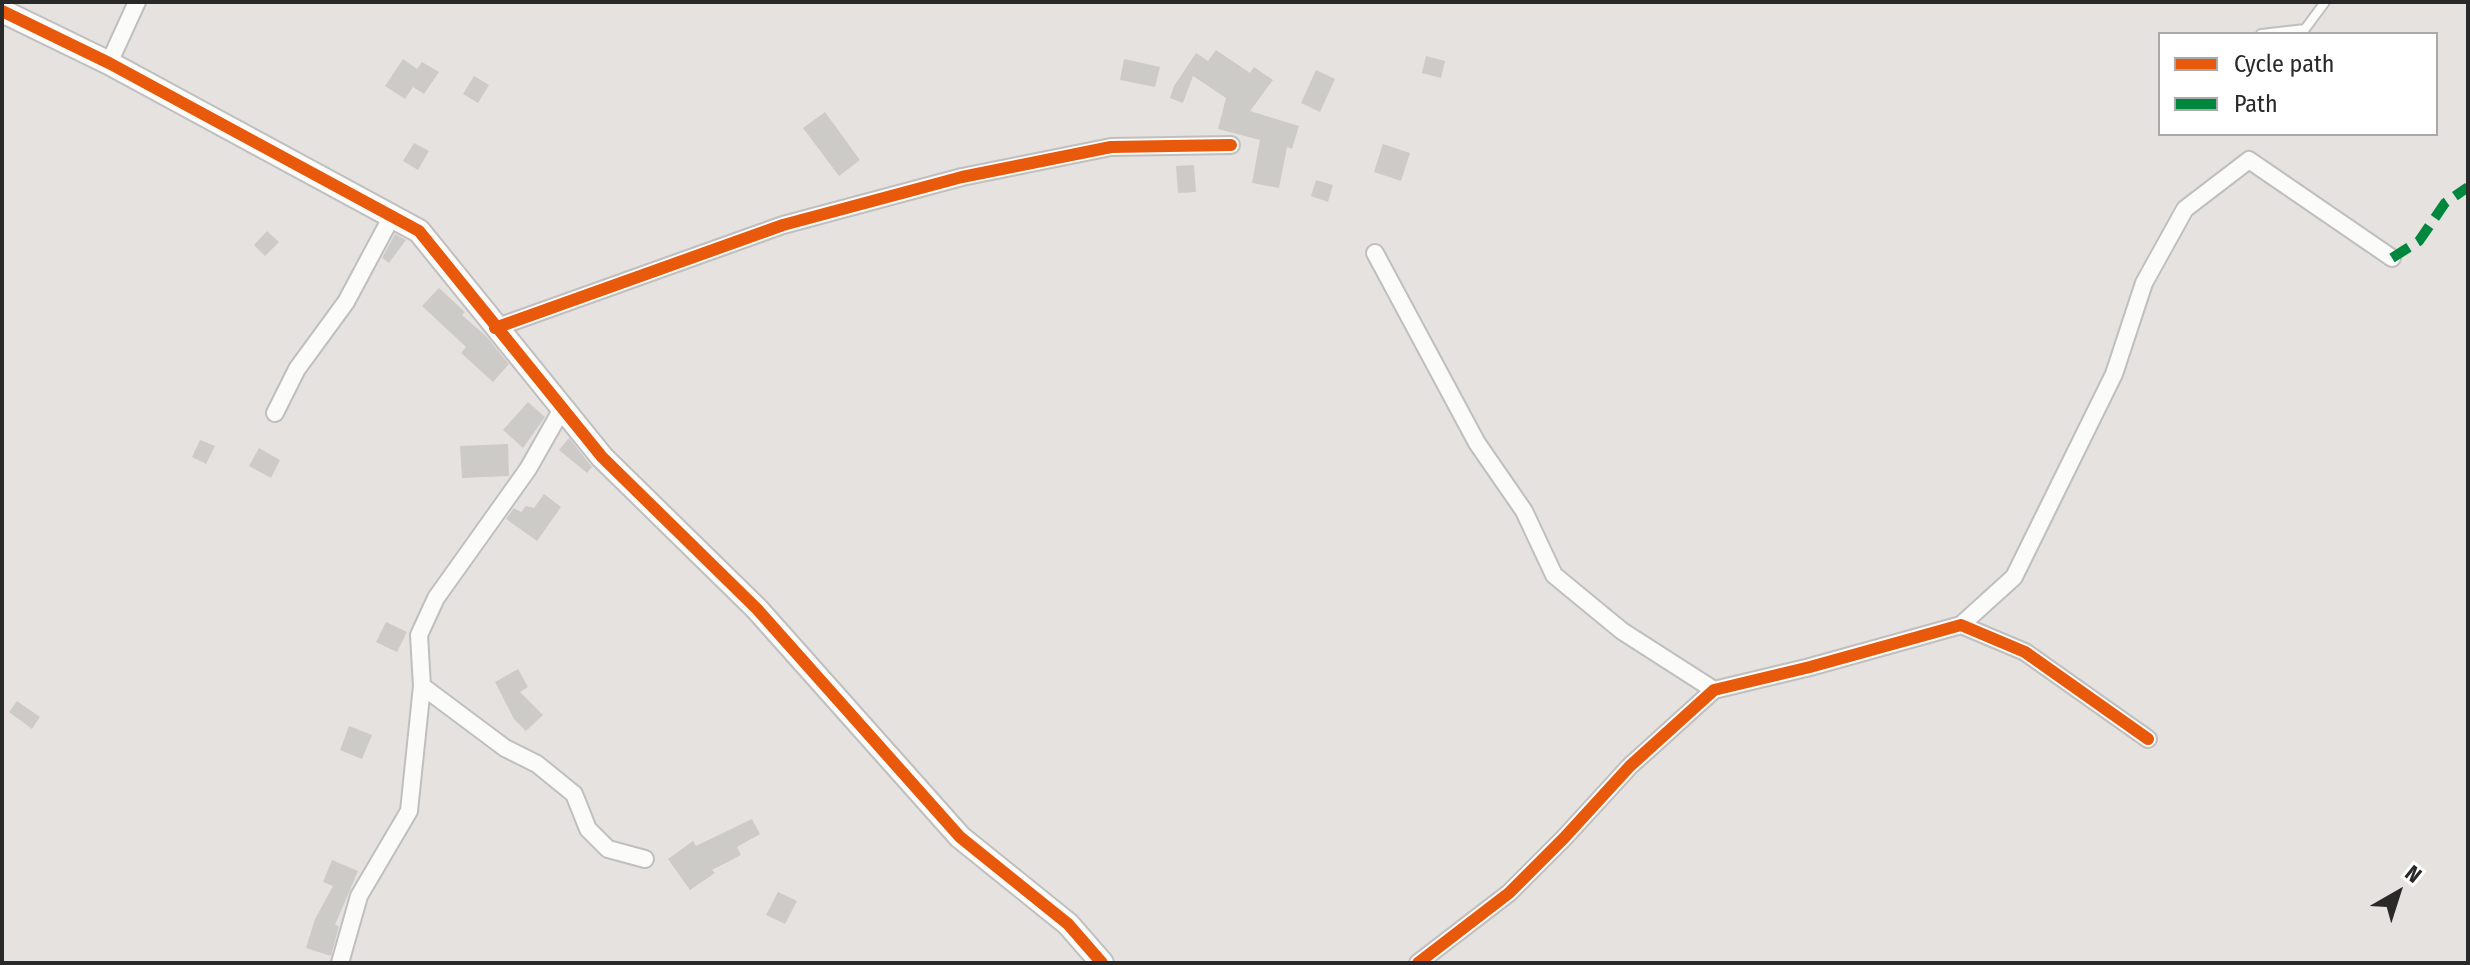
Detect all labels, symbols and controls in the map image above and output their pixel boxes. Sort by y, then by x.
legend [2158,32,2438,136]
text: Cycle path [2234,50,2334,78]
text: Path [2234,90,2278,118]
north arrow [2358,853,2438,933]
text: N [2400,859,2427,889]

